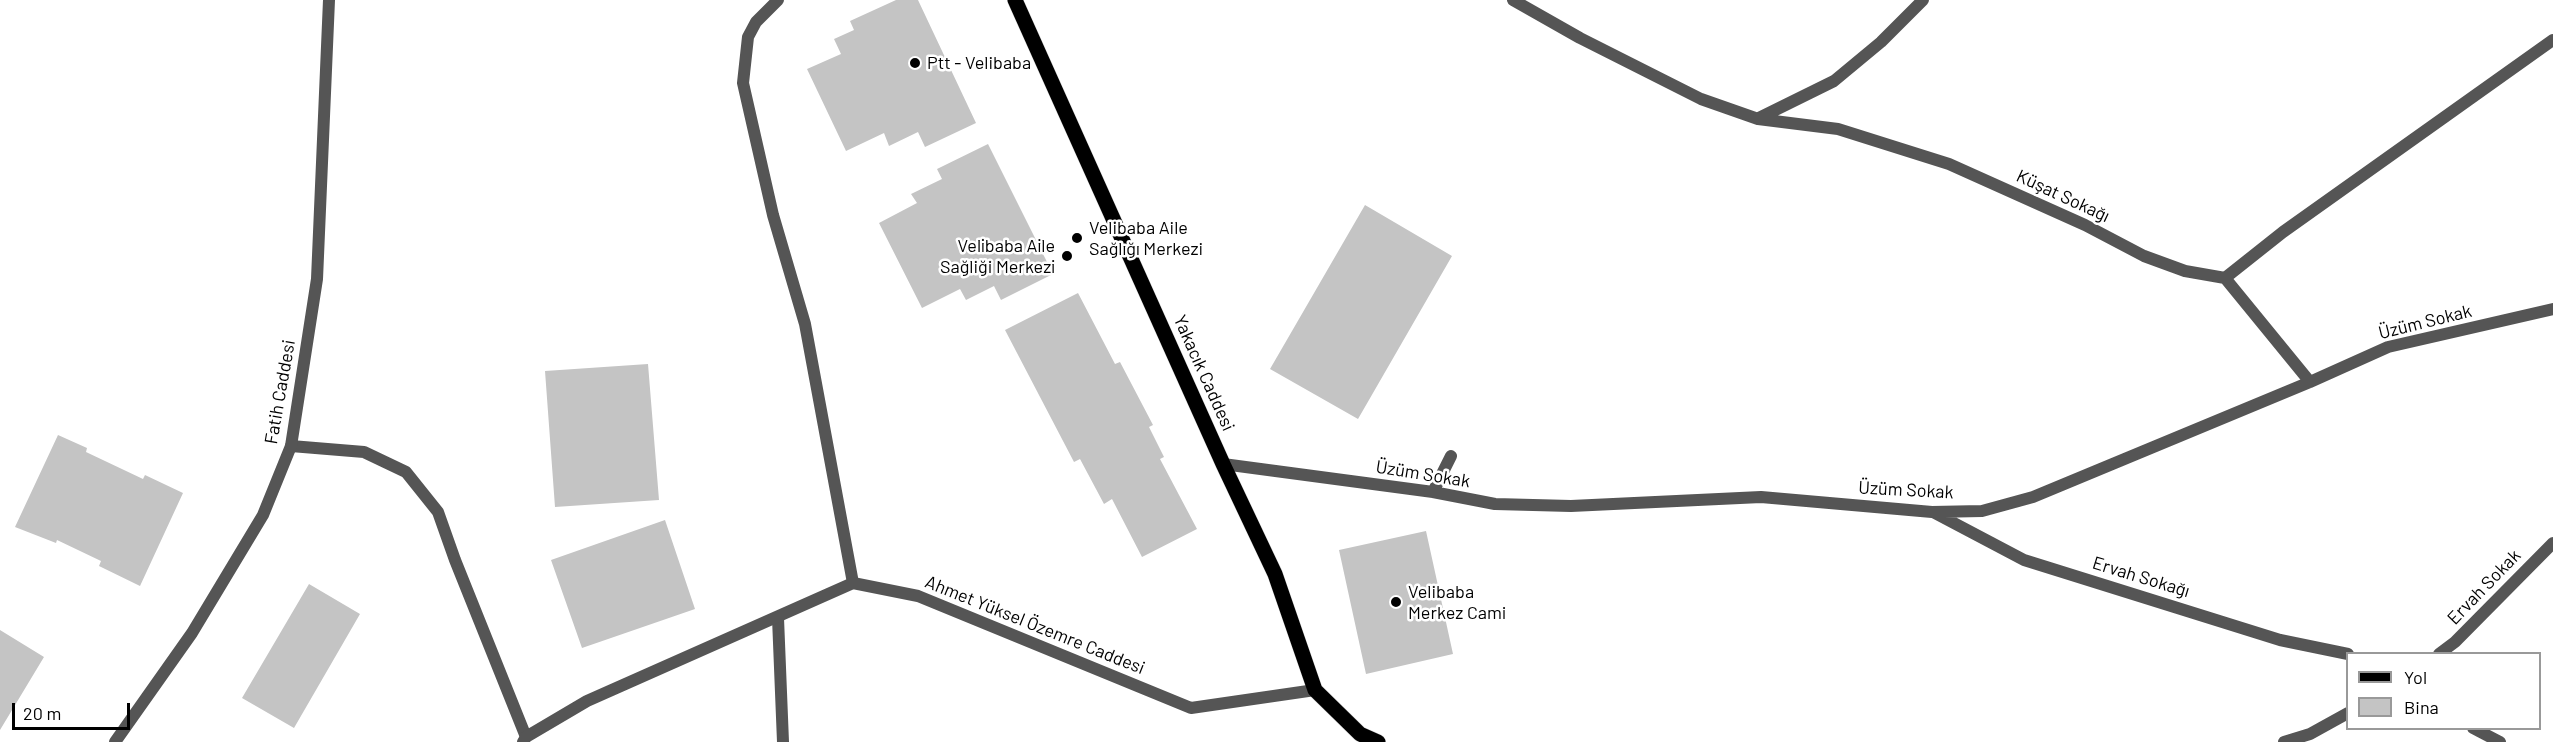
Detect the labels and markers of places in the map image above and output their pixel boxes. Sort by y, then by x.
place label: Ptt - Velibaba [927,52,1031,74]
marker: Ptt - Velibaba [908,56,922,70]
place label: Velibaba Aile Sağlığı Merkezi [1089,217,1203,260]
marker: Velibaba Aile Sağlığı Merkezi [1070,231,1084,245]
place label: Veli̇baba Ai̇le Sağliği Merkezi̇ [940,235,1055,278]
marker: Veli̇baba Ai̇le Sağliği Merkezi̇ [1060,249,1074,263]
place label: Velibaba Merkez Cami [1408,581,1506,624]
marker: Velibaba Merkez Cami [1389,595,1403,609]

